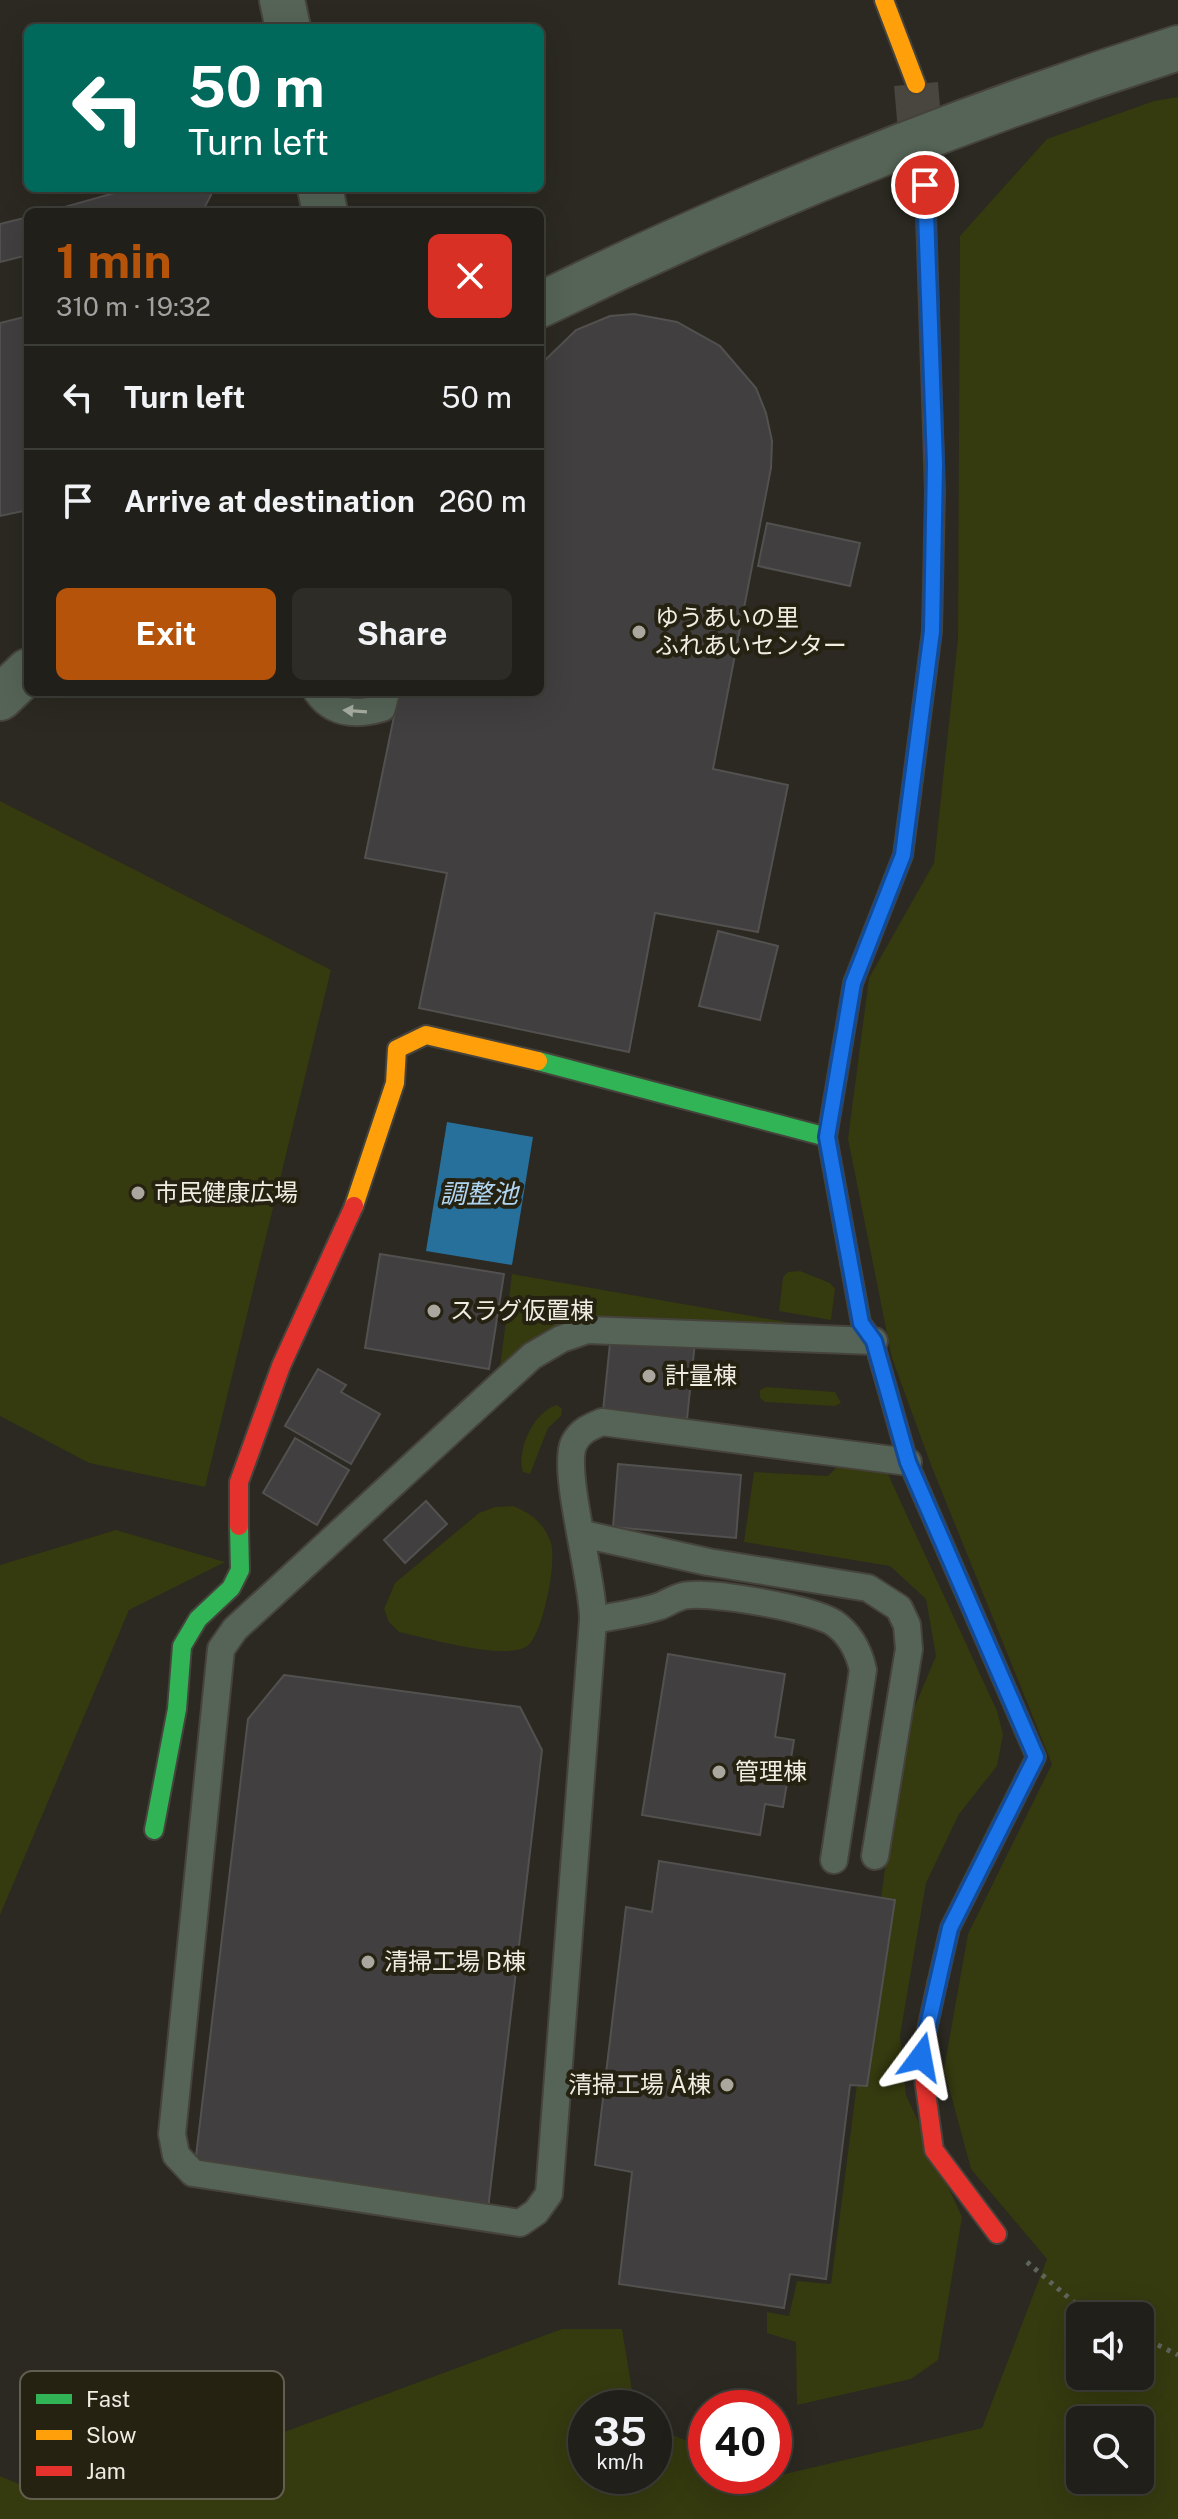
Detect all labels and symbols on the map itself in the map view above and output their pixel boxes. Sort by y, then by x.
pin [891,151,959,219]
place label: ゆうあいの里 ふれあいセンター [655,603,847,659]
marker: ゆうあいの里 ふれあいセンター [630,623,648,641]
one-way arrow [342,705,367,718]
place label: 市民健康広場 [154,1178,298,1206]
water label: 調整池 [440,1178,521,1209]
marker: 市民健康広場 [129,1184,147,1202]
place label: スラグ仮置棟 [450,1296,594,1324]
marker: スラグ仮置棟 [425,1302,443,1320]
place label: 計量棟 [665,1361,737,1389]
marker: 計量棟 [640,1367,658,1385]
place label: 管理棟 [735,1757,807,1785]
marker: 管理棟 [710,1763,728,1781]
place label: 清掃工場 B棟 [384,1947,526,1975]
marker: 清掃工場 B棟 [359,1953,377,1971]
position arrow [879,2015,963,2099]
place label: 清掃工場 Å棟 [568,2069,711,2098]
marker: 清掃工場 Å棟 [718,2076,736,2094]
legend [20,2371,284,2499]
text: Fast [86,2386,130,2412]
speed limit sign: 40 [688,2390,792,2494]
text: Slow [86,2422,136,2448]
text: Jam [86,2458,126,2484]

